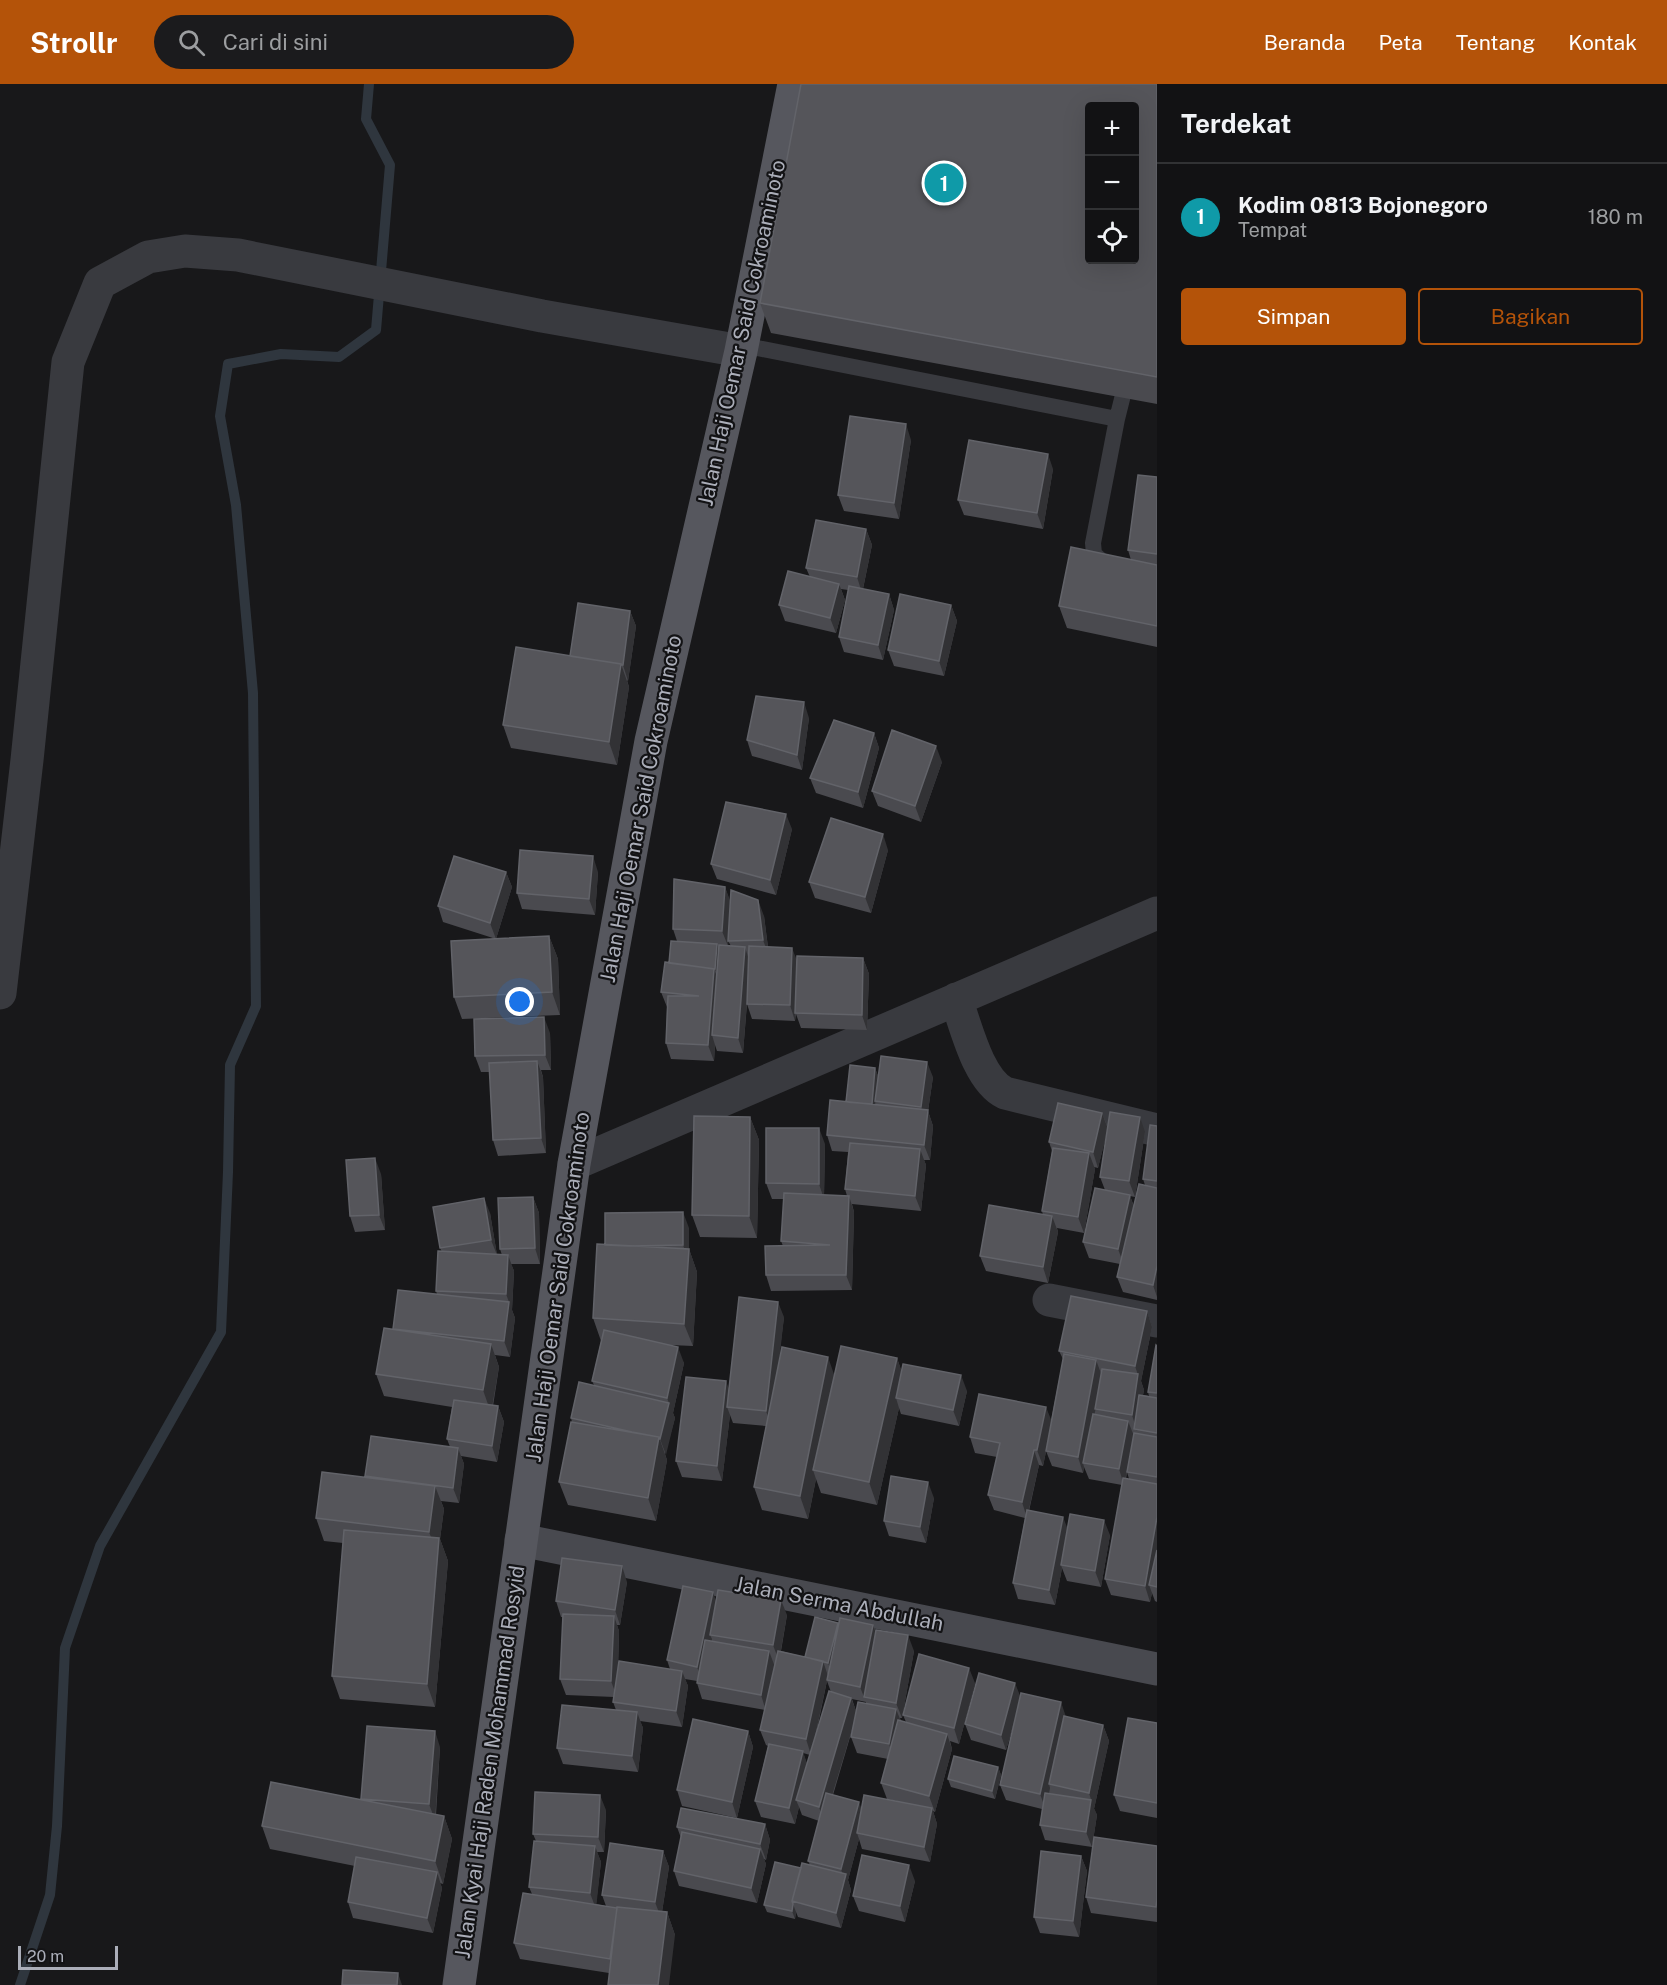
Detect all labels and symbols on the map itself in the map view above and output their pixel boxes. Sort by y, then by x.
street label: Jalan Haji Oemar Said Cokroaminoto [693,157,790,508]
pin: 1 [924,160,964,206]
street label: Jalan Haji Oemar Said Cokroaminoto [595,633,686,985]
your location [505,987,534,1016]
street label: Jalan Haji Oemar Said Cokroaminoto [521,1110,594,1464]
street label: Jalan Kyai Haji Raden Mohammad Rosyid [450,1564,529,1960]
street label: Jalan Serma Abdullah [733,1571,946,1636]
scale bar [18,1943,118,1970]

